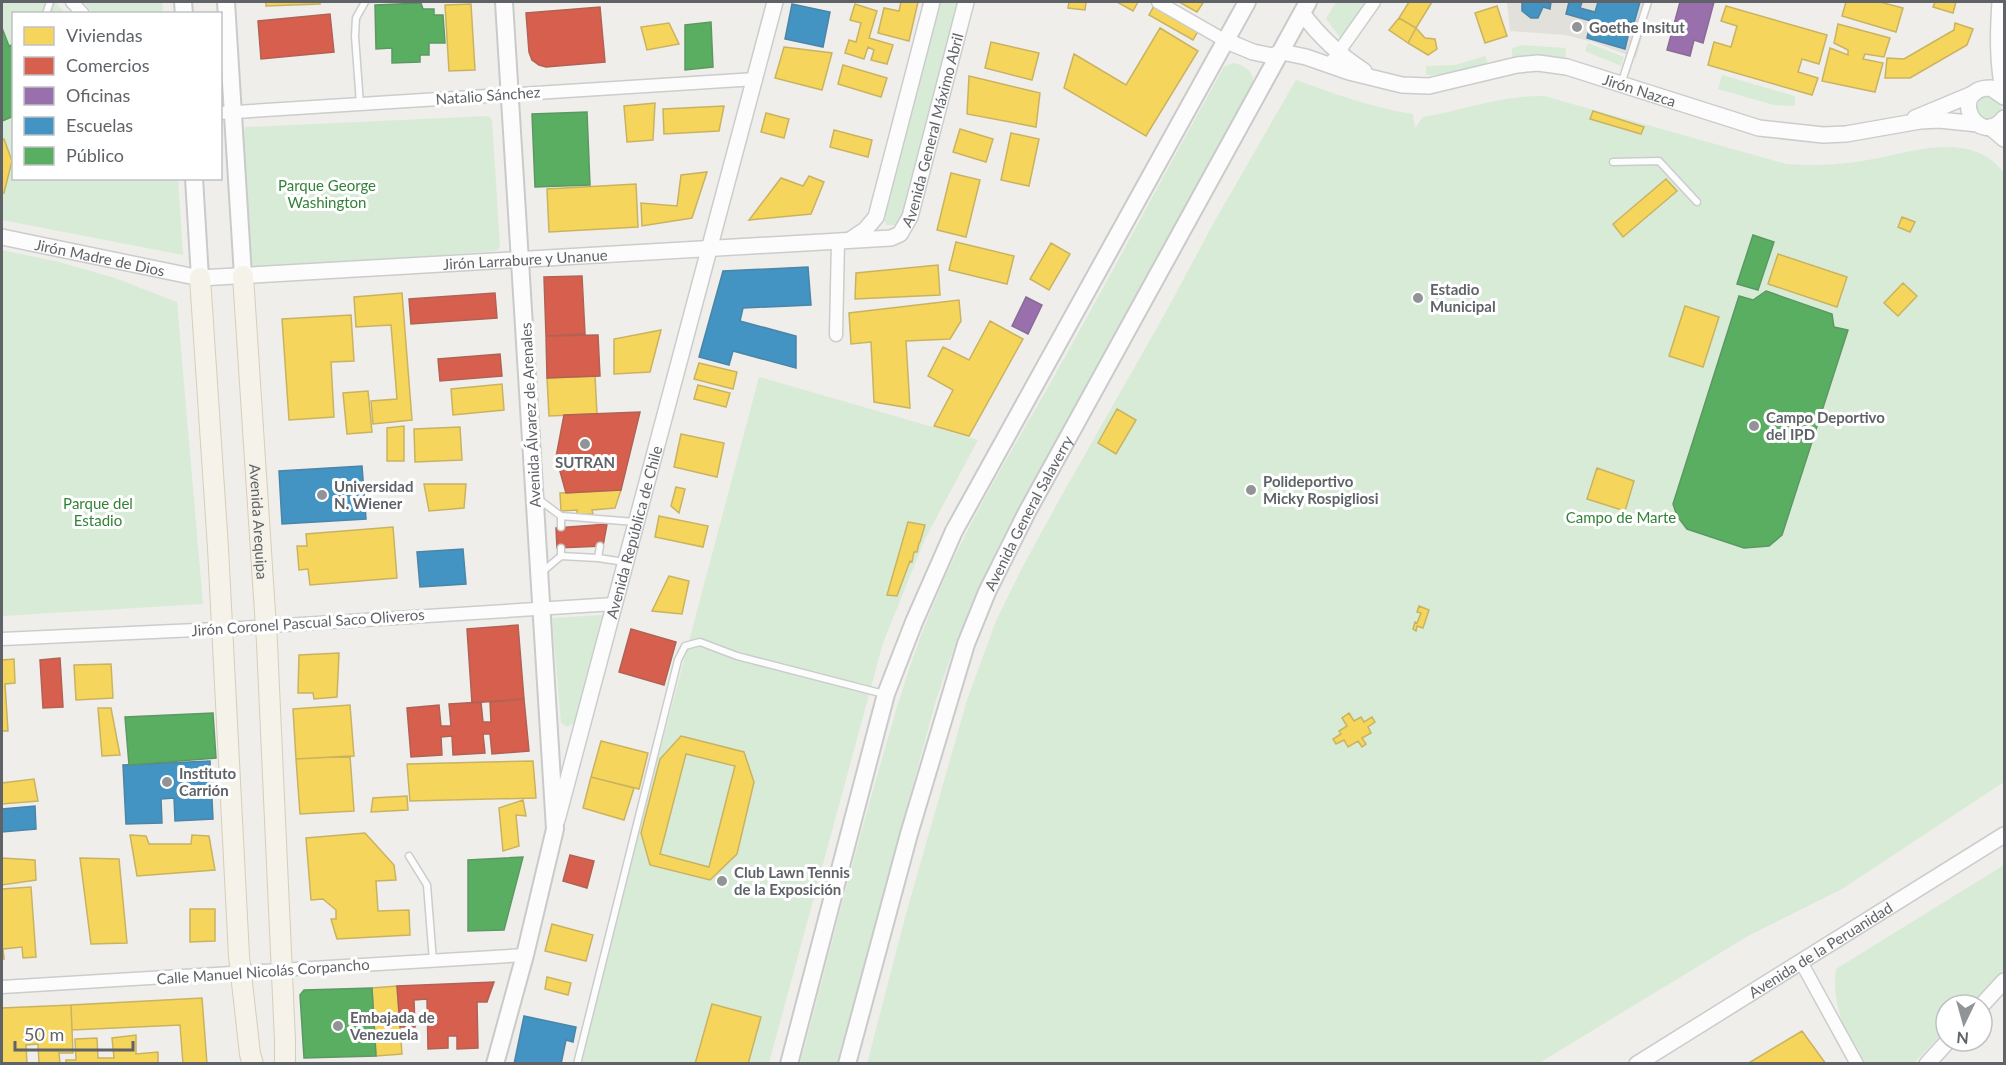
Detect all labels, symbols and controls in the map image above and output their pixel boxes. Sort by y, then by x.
legend [12,12,222,180]
place label: Goethe Insitut [1589,18,1685,36]
marker: Goethe Insitut [1570,20,1584,34]
text: Viviendas [66,24,143,46]
street label: Avenida General Máximo Abril [897,31,967,230]
text: Comercios [66,54,150,76]
street label: Jirón Nazca [1601,70,1678,110]
street label: Natalio Sánchez [435,82,541,108]
text: Oficinas [66,84,131,106]
text: Escuelas [66,114,133,136]
text: Público [66,144,124,166]
park label: Parque George Washington [278,176,376,211]
street label: Jirón Madre de Dios [33,235,167,280]
street label: Jirón Larrabure y Unanue [442,245,608,273]
place label: Estadio Municipal [1430,280,1496,315]
marker: Estadio Municipal [1411,291,1425,305]
street label: Avenida Álvarez de Arenales [516,322,544,508]
place label: Campo Deportivo del IPD [1766,408,1885,443]
marker: Campo Deportivo del IPD [1747,419,1761,433]
street label: Avenida General Salaverry [980,432,1077,593]
marker: SUTRAN [578,437,592,451]
street label: Avenida República de Chile [602,444,665,620]
place label: SUTRAN [555,453,615,471]
street label: Avenida Arequipa [246,463,272,580]
place label: Polideportivo Micky Rospigliosi [1263,472,1379,507]
place label: Universidad N. Wiener [334,477,413,512]
marker: Polideportivo Micky Rospigliosi [1244,483,1258,497]
marker: Universidad N. Wiener [315,488,329,502]
park label: Parque del Estadio [63,494,133,529]
park label: Campo de Marte [1566,508,1676,526]
street label: Jirón Coronel Pascual Saco Oliveros [191,605,425,639]
place label: Instituto Carrión [179,764,237,799]
marker: Instituto Carrión [160,775,174,789]
place label: Club Lawn Tennis de la Exposición [734,863,850,898]
marker: Club Lawn Tennis de la Exposición [715,874,729,888]
street label: Avenida de la Peruanidad [1745,898,1895,1001]
street label: Calle Manuel Nicolás Corpancho [156,955,370,987]
north arrow [1934,993,1994,1053]
place label: Embajada de Venezuela [349,1008,435,1043]
scale bar [15,1014,134,1052]
marker: Embajada de Venezuela [331,1019,345,1033]
text: 50 m [24,1023,64,1045]
text: N [1956,1028,1970,1048]

